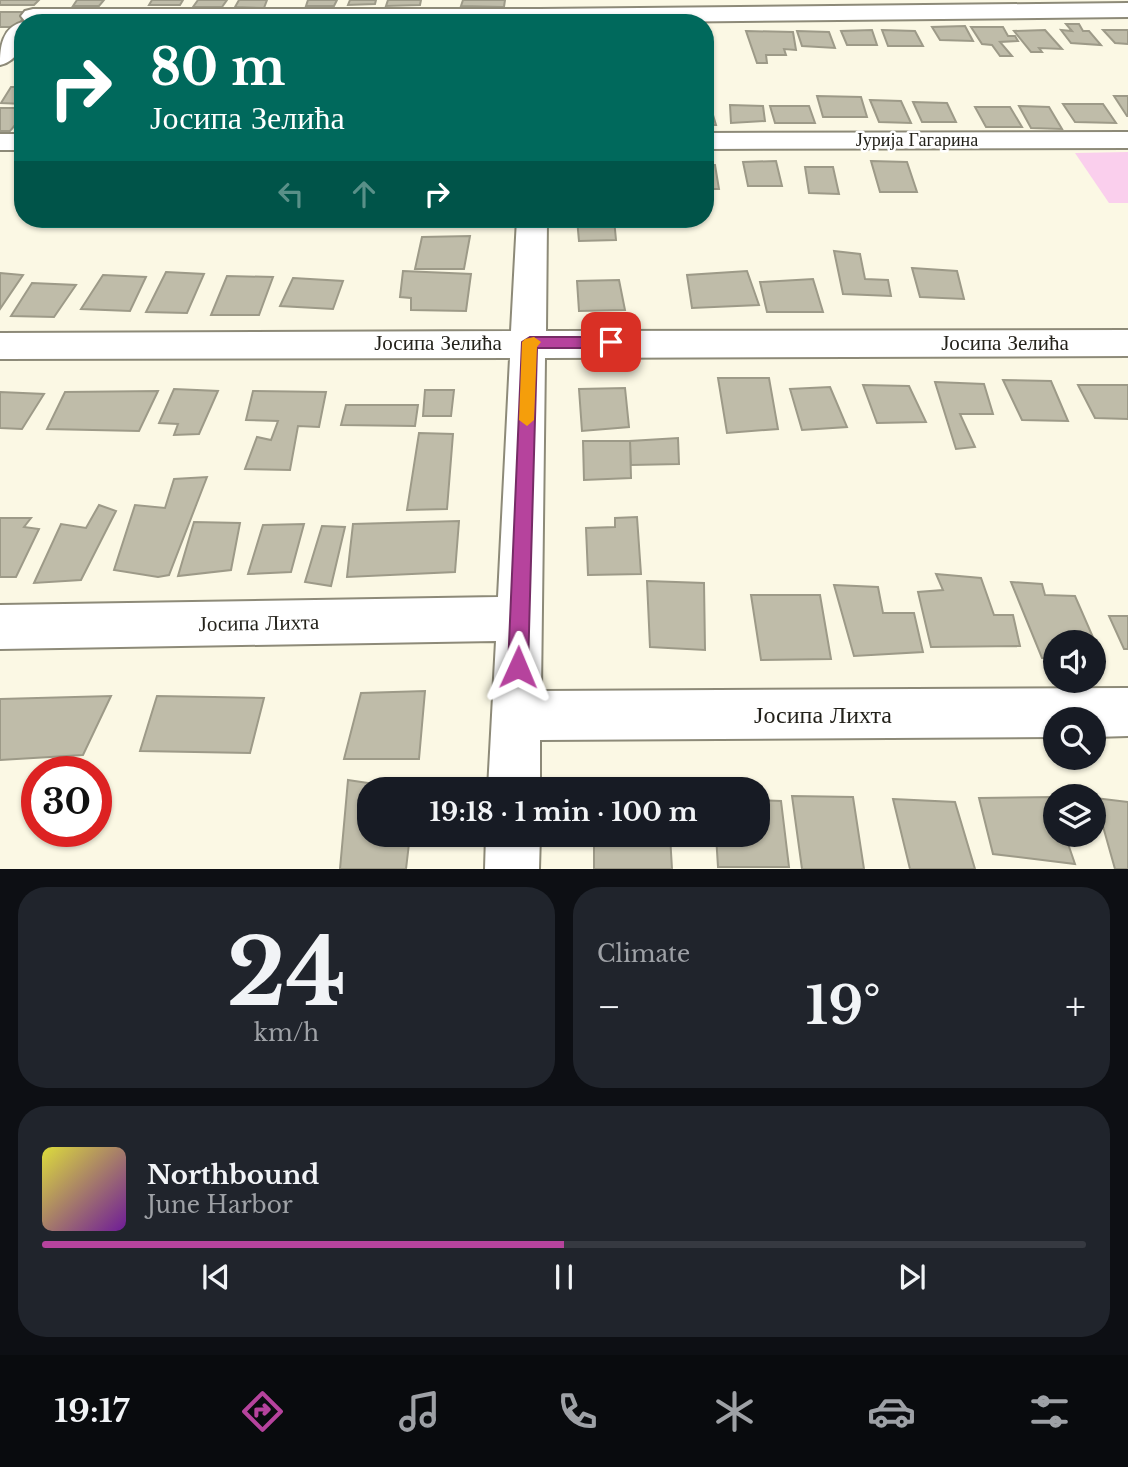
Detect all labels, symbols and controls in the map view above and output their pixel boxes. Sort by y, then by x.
text: 80 m [150,37,285,98]
icon: right [35,42,126,133]
text: Јосипа Зелића [150,98,345,138]
street label: Јурија Гагарина [856,129,978,151]
icon: left [272,175,310,213]
icon: ahead [345,175,383,213]
icon: right [418,175,456,213]
pin [581,312,641,372]
icon: arrive [592,323,630,361]
street label: Јосипа Зелића [374,330,503,356]
street label: Јосипа Зелића [941,330,1070,356]
street label: Јосипа Лихта [199,609,320,637]
position arrow [481,630,555,704]
map controls [1043,630,1106,847]
button: sound [1043,630,1106,693]
street label: Јосипа Лихта [754,700,892,729]
button: search [1043,707,1106,770]
speed limit sign: 30 [21,756,112,847]
button: layers [1043,784,1106,847]
text: 19:18 · 1 min · 100 m [430,796,697,828]
text: 24 [227,917,346,1030]
text: Climate [597,940,690,968]
text: 19° [806,974,881,1038]
text: − [597,983,621,1030]
text: + [1065,983,1086,1030]
text: km/h [254,1019,319,1047]
text: Northbound [147,1159,319,1191]
text: June Harbor [147,1191,293,1219]
icon: previous [197,1258,235,1296]
icon: pause [545,1258,583,1296]
icon: next [893,1258,931,1296]
icon: directions [238,1387,287,1436]
icon: music [395,1387,444,1436]
icon: phone [553,1387,602,1436]
icon: climate [710,1387,759,1436]
icon: car [867,1387,916,1436]
icon: filters [1025,1387,1074,1436]
text: 19:17 [54,1391,129,1431]

